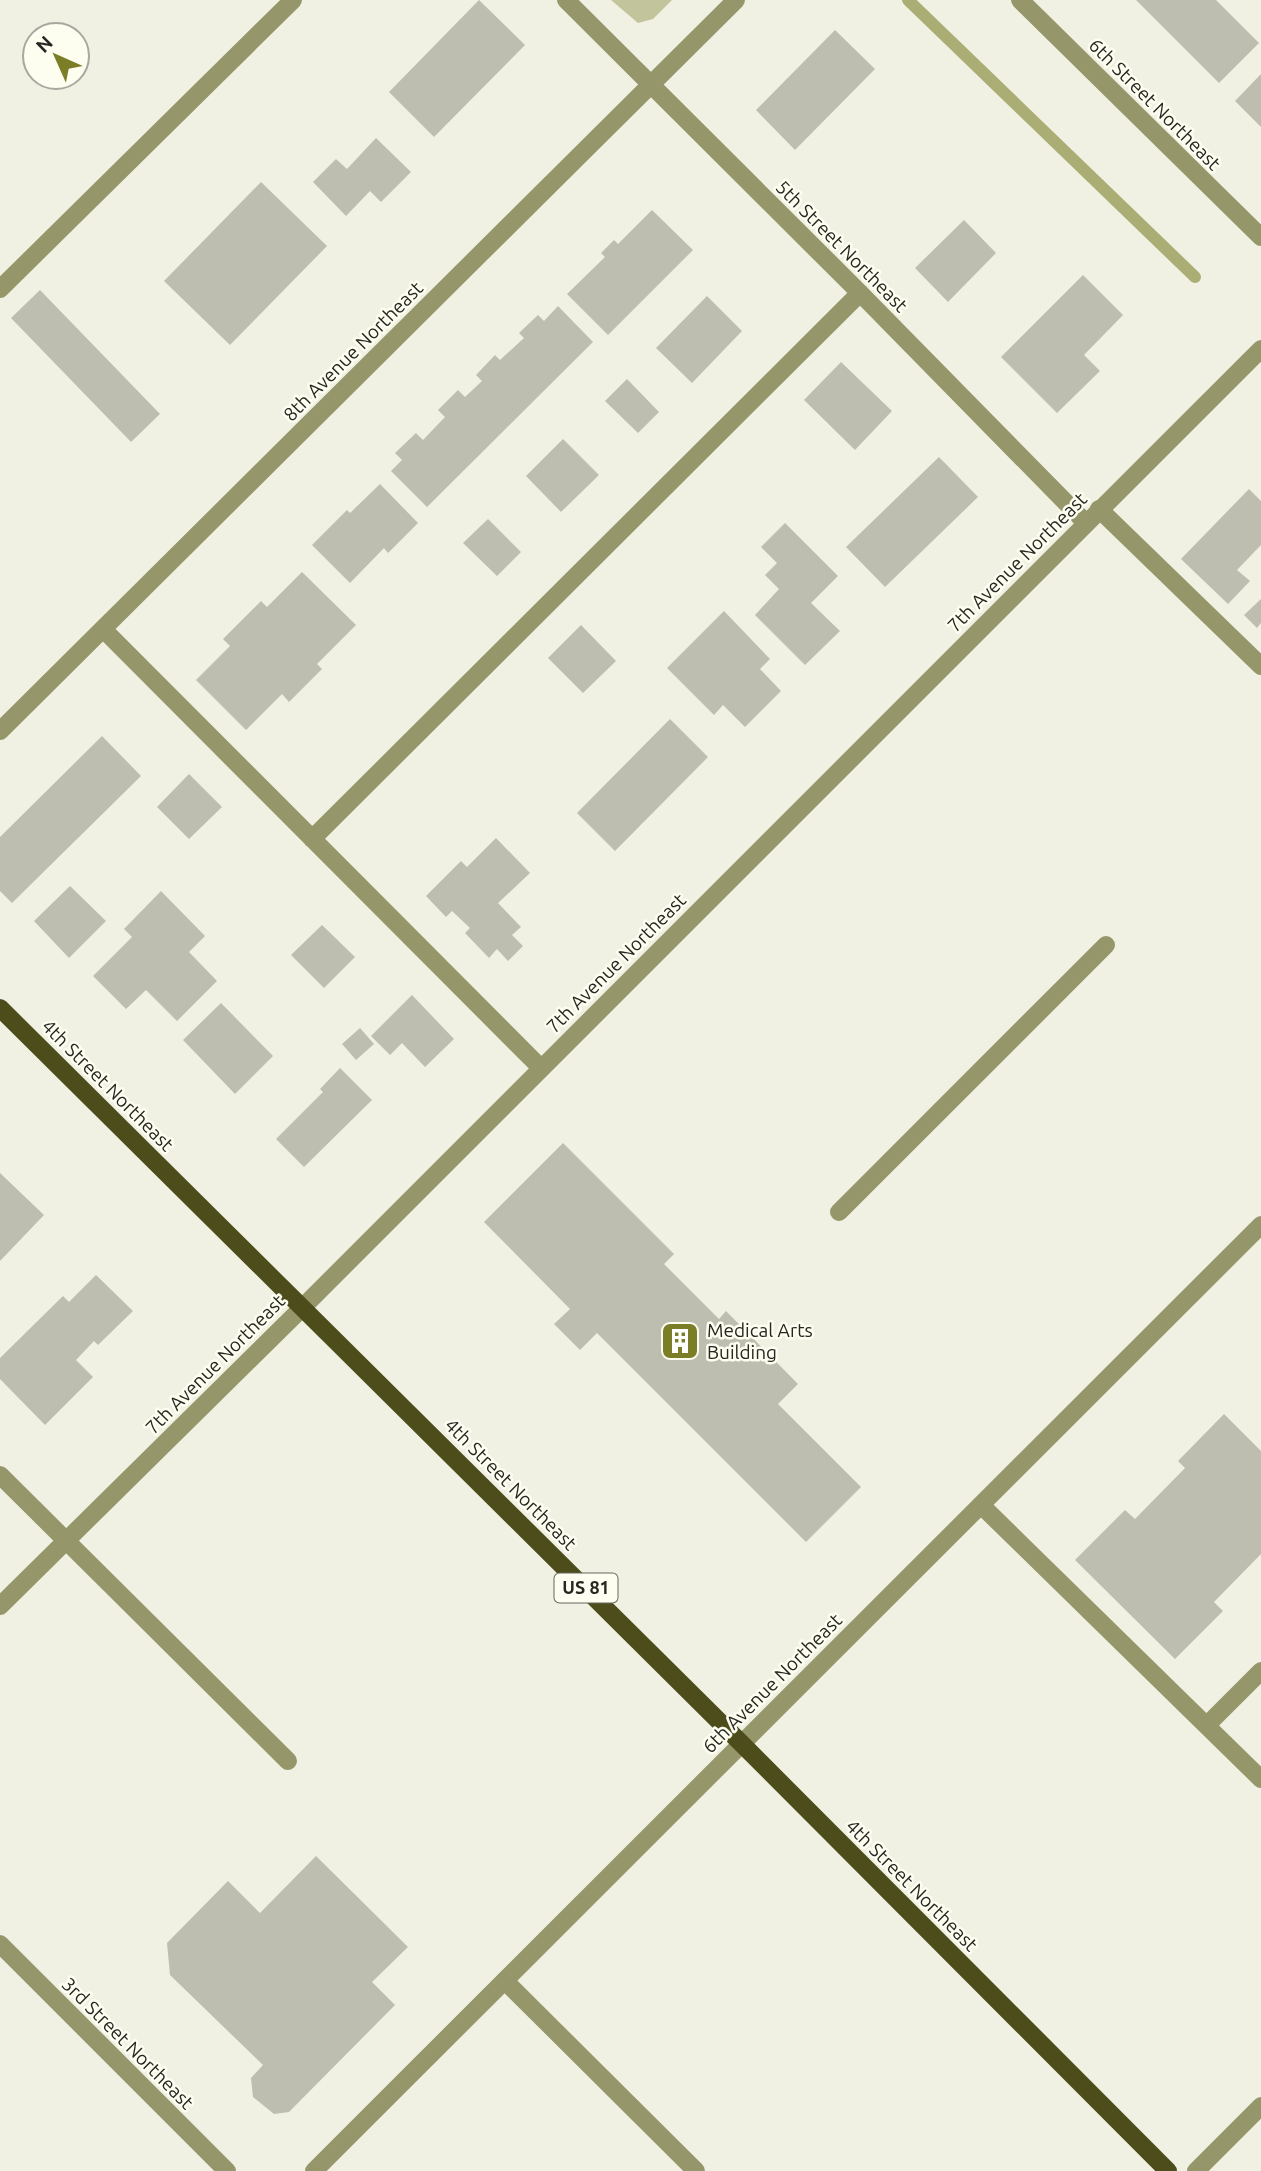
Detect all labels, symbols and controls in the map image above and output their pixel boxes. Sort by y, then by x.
north arrow [21,21,91,91]
text: N [31,31,57,57]
street label: 6th Street Northeast [1085,34,1226,175]
street label: 5th Street Northeast [772,176,913,317]
street label: 8th Avenue Northeast [279,276,428,425]
street label: 7th Avenue Northeast [943,487,1092,636]
street label: 7th Avenue Northeast [542,888,691,1037]
street label: 4th Street Northeast [38,1015,179,1156]
street label: 7th Avenue Northeast [141,1289,290,1438]
place label: Medical Arts Building [707,1319,813,1363]
building icon: Medical Arts Building [659,1320,701,1362]
street label: 4th Street Northeast [441,1414,582,1555]
road number: US 81 [554,1574,618,1602]
street label: 6th Avenue Northeast [698,1608,847,1757]
street label: 4th Street Northeast [842,1815,983,1956]
street label: 3rd Street Northeast [58,1973,199,2114]

